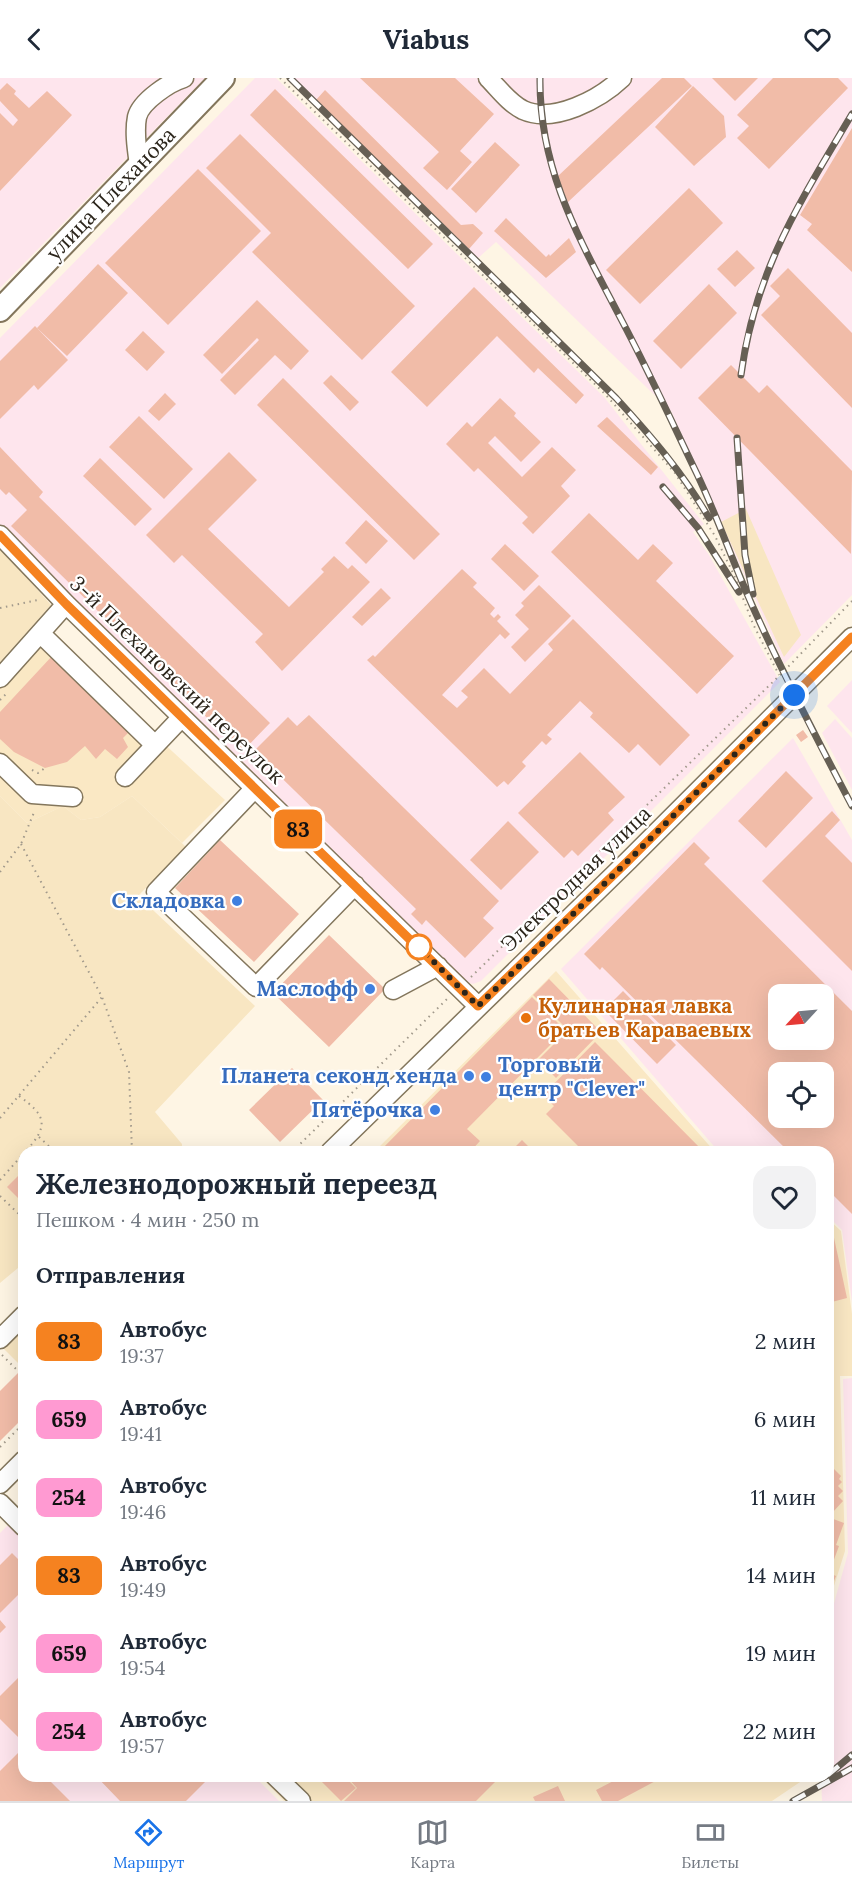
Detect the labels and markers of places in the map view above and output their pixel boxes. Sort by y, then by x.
place label: Складовка [112,887,225,914]
marker: Складовка [230,894,244,908]
unlabelled marker [406,934,432,960]
place label: Маслофф [256,975,358,1002]
marker: Маслофф [363,982,377,996]
place label: Кулинарная лавка братьев Караваевых [538,992,752,1043]
marker: Кулинарная лавка братьев Караваевых [519,1011,533,1025]
place label: Торговый центр "Clever" [498,1051,645,1102]
place label: Планета секонд хенда [221,1062,457,1089]
marker: Планета секонд хенда [462,1069,476,1083]
marker: Торговый центр "Clever" [479,1070,493,1084]
place label: Пятёрочка [311,1096,423,1123]
marker: Пятёрочка [428,1103,442,1117]

